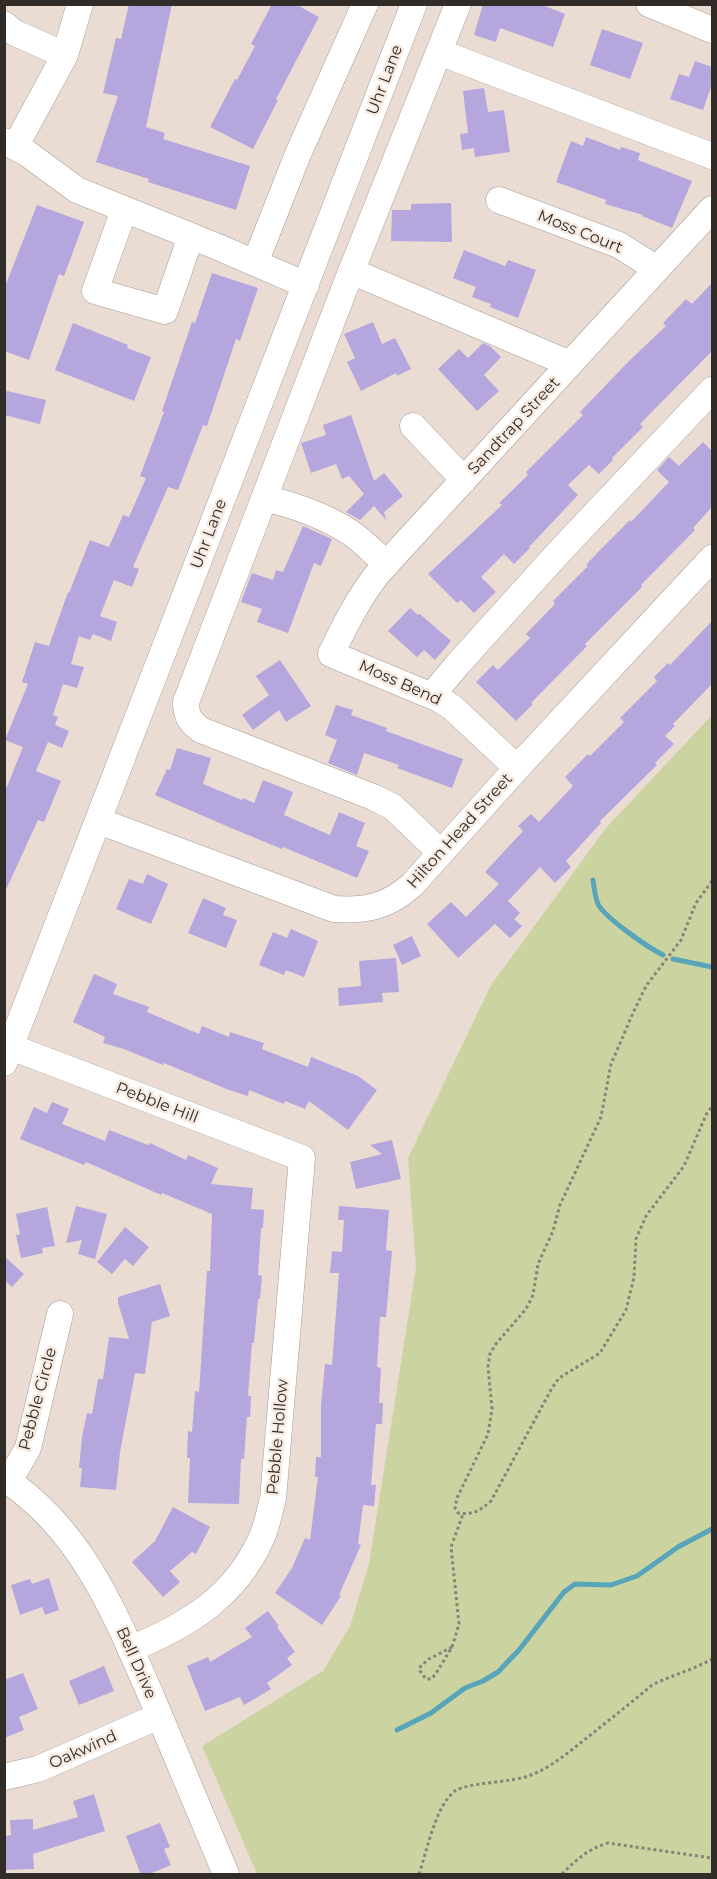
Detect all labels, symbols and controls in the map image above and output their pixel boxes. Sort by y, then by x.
street label: Uhr Lane [363,42,407,118]
street label: Moss Court [535,206,625,258]
street label: Sandtrap Street [464,373,564,479]
street label: Uhr Lane [187,496,231,572]
street label: Moss Bend [356,656,444,710]
street label: Hilton Head Street [403,770,517,892]
street label: Pebble Hill [113,1078,201,1128]
street label: Pebble Circle [15,1346,61,1452]
street label: Pebble Hollow [263,1378,293,1496]
street label: Bell Drive [112,1624,160,1702]
street label: Oakwind [46,1727,120,1773]

